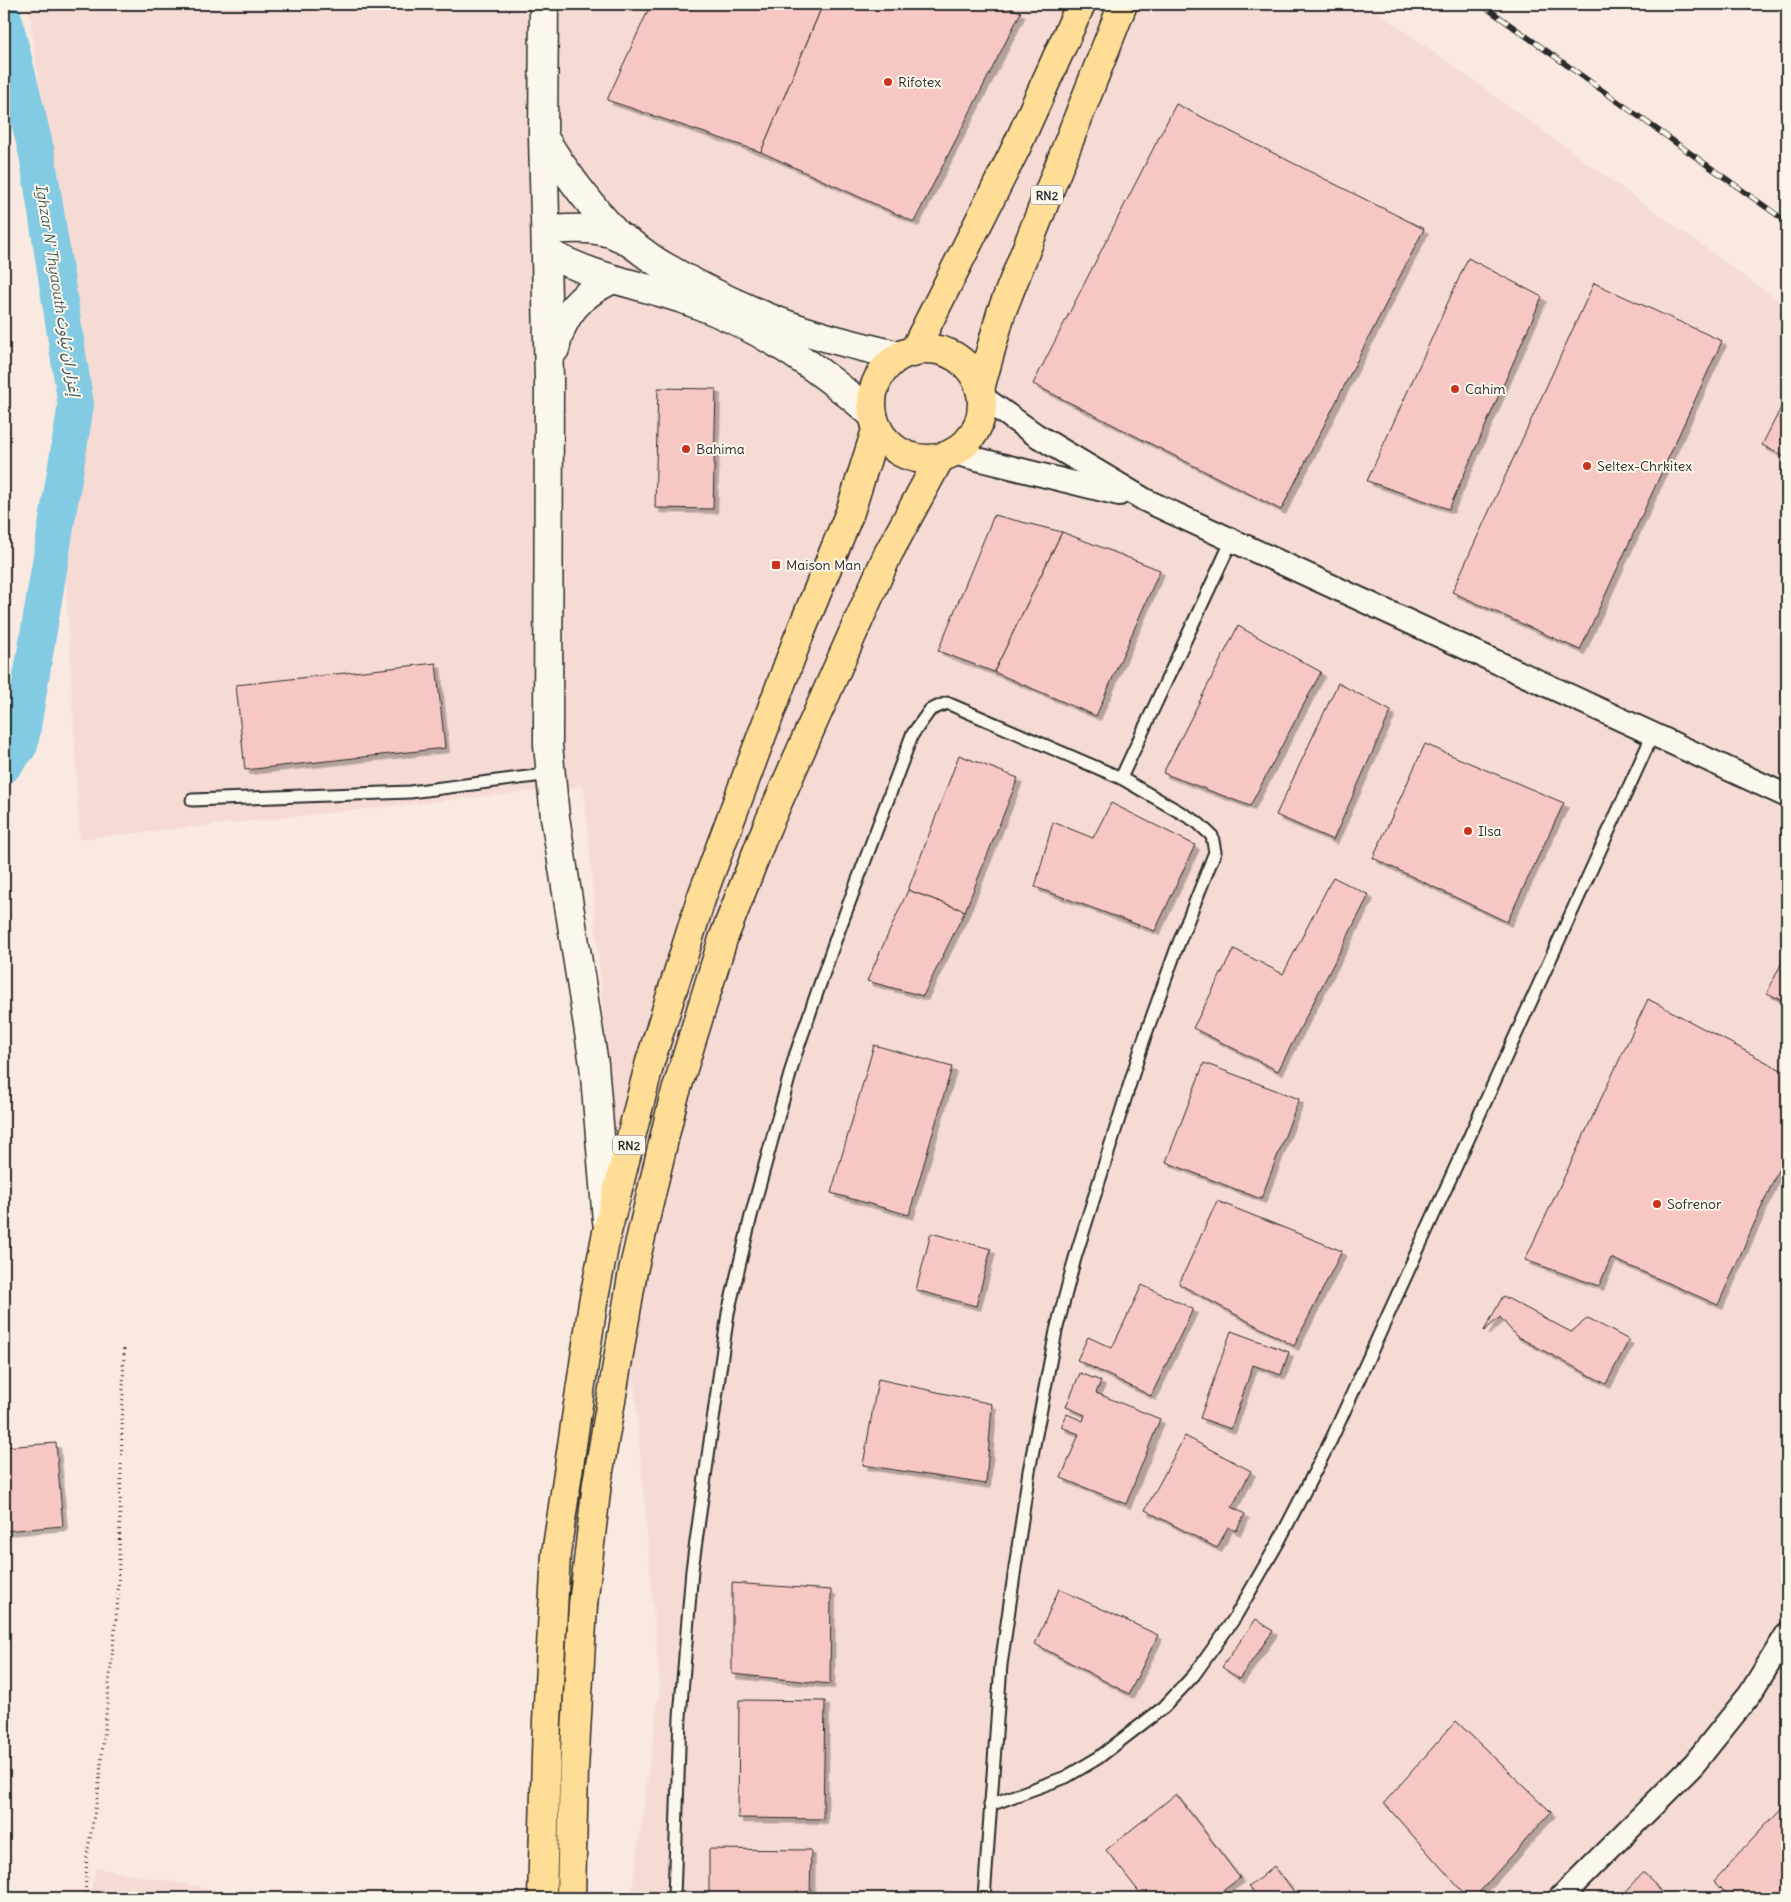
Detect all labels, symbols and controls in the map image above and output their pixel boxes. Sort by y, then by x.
place label: Rifotex [898,73,941,91]
marker: Rifotex [882,76,894,88]
water label: Ighzar N' Thyaouth إغزار ان ثياوث [31,183,84,400]
road number: RN2 [1031,186,1063,204]
place label: Cahim [1465,380,1506,398]
marker: Cahim [1449,383,1461,395]
place label: Bahima [696,440,745,458]
marker: Bahima [680,443,692,455]
place label: Seltex-Chrkitex [1597,457,1692,475]
marker: Seltex-Chrkitex [1581,460,1593,472]
place label: Maison Man [786,556,861,574]
marker: Maison Man [770,559,782,571]
place label: Ilsa [1478,822,1502,840]
marker: Ilsa [1462,825,1474,837]
road number: RN2 [613,1136,645,1154]
place label: Sofrenor [1667,1195,1722,1213]
marker: Sofrenor [1651,1198,1663,1210]

